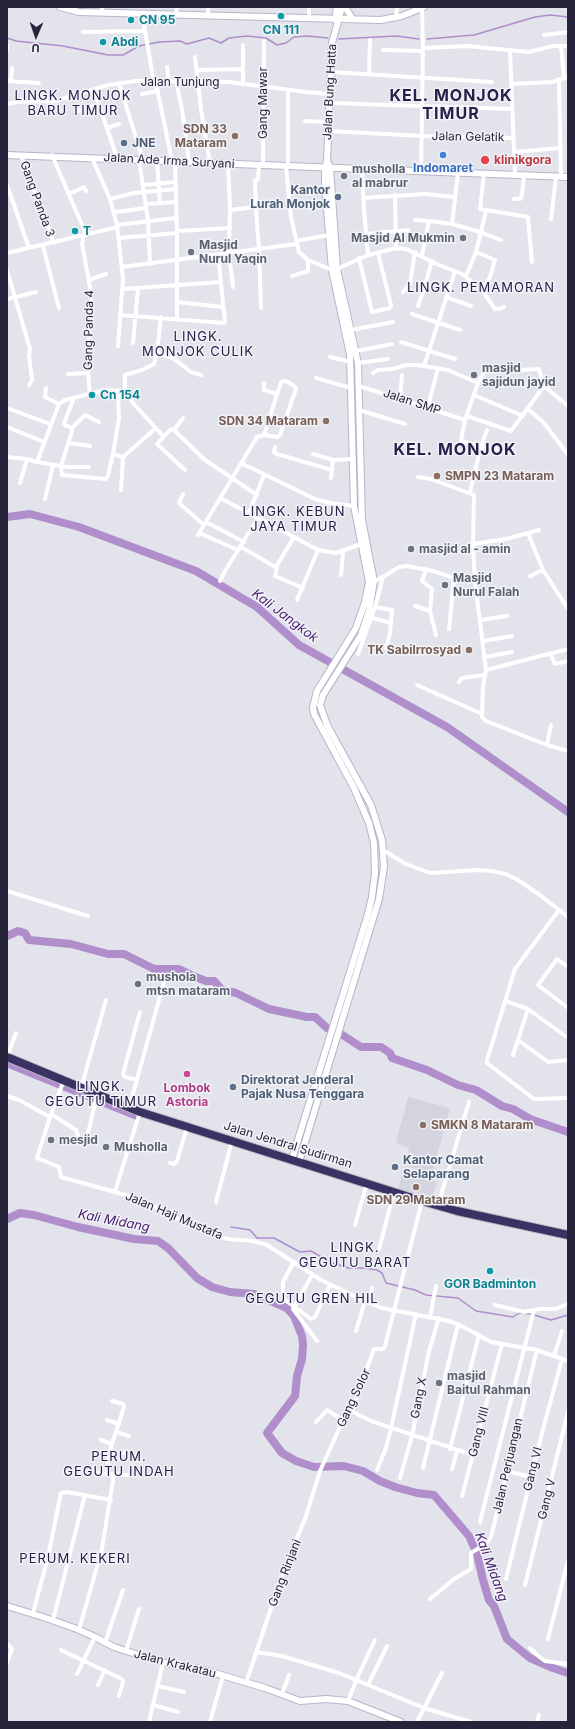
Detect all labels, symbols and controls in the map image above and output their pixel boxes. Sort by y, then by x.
marker: CN 111 [276,11,286,21]
place label: CN 95 [139,13,175,27]
marker: CN 95 [126,15,136,25]
north arrow [16,16,56,56]
place label: CN 111 [263,23,299,37]
place label: Abdi [111,35,138,49]
marker: Abdi [98,37,108,47]
text: U [31,41,40,55]
street label: Jalan Bung Hatta [320,43,340,141]
street label: Gang Mawar [256,67,270,139]
street label: Jalan Tunjung [140,75,220,89]
district label: KEL. MONJOK TIMUR [389,86,513,124]
district label: LINGK. MONJOK BARU TIMUR [14,88,132,119]
place label: SDN 33 Mataram [175,122,227,150]
street label: Jalan Gelatik [432,129,504,145]
marker: SDN 33 Mataram [230,131,240,141]
place label: JNE [132,136,155,150]
marker: JNE [119,138,129,148]
street label: Jalan Ade Irma Suryani [103,150,235,172]
marker: Indomaret [438,150,448,160]
place label: klinikgora [494,153,552,167]
marker: klinikgora [479,154,491,166]
street label: Gang Panda 3 [17,159,57,239]
place label: Indomaret [413,161,473,175]
place label: musholla al mabrur [352,162,408,190]
marker: musholla al mabrur [339,171,349,181]
place label: Kantor Lurah Monjok [250,183,330,211]
marker: Kantor Lurah Monjok [333,192,343,202]
place label: T [83,224,91,238]
marker: T [70,226,80,236]
place label: Masjid Al Mukmin [351,231,455,245]
marker: Masjid Al Mukmin [458,233,468,243]
place label: Masjid Nurul Yaqin [199,238,267,266]
marker: Masjid Nurul Yaqin [186,247,196,257]
district label: LINGK. PEMAMORAN [407,280,555,296]
street label: Gang Panda 4 [81,290,97,370]
district label: LINGK. MONJOK CULIK [142,329,254,360]
place label: masjid sajidun jayid [482,361,556,389]
marker: masjid sajidun jayid [469,370,479,380]
street label: Jalan SMP [381,386,443,418]
place label: Cn 154 [100,388,140,402]
marker: Cn 154 [87,390,97,400]
place label: SDN 34 Mataram [219,414,318,428]
marker: SDN 34 Mataram [321,416,331,426]
district label: KEL. MONJOK [393,440,517,460]
place label: SMPN 23 Mataram [445,469,554,483]
marker: SMPN 23 Mataram [432,471,442,481]
district label: LINGK. KEBUN JAYA TIMUR [243,504,345,535]
place label: masjid al - amin [419,542,511,556]
marker: masjid al - amin [406,544,416,554]
place label: Masjid Nurul Falah [453,571,520,599]
marker: Masjid Nurul Falah [440,580,450,590]
water label: Kali Jangkok [249,586,321,646]
place label: TK Sabilrrosyad [367,643,461,657]
marker: TK Sabilrrosyad [464,645,474,655]
place label: mushola mtsn mataram [146,970,230,998]
marker: mushola mtsn mataram [133,979,143,989]
marker: Lombok Astoria [182,1069,192,1079]
place label: Direktorat Jenderal Pajak Nusa Tenggara [241,1073,364,1101]
district label: LINGK. GEGUTU TIMUR [45,1079,157,1110]
place label: Lombok Astoria [164,1081,210,1109]
marker: Direktorat Jenderal Pajak Nusa Tenggara [228,1082,238,1092]
place label: SMKN 8 Mataram [431,1118,534,1132]
street label: Jalan Jendral Sudirman [222,1119,354,1171]
marker: SMKN 8 Mataram [418,1120,428,1130]
place label: mesjid [59,1133,98,1147]
marker: mesjid [46,1135,56,1145]
place label: Musholla [114,1140,168,1154]
marker: Musholla [101,1142,111,1152]
place label: Kantor Camat Selaparang [403,1153,484,1181]
marker: Kantor Camat Selaparang [390,1162,400,1172]
marker: SDN 29 Mataram [411,1182,421,1192]
street label: Jalan Haji Mustafa [123,1189,225,1243]
place label: SDN 29 Mataram [367,1193,465,1207]
water label: Kali Midang [77,1206,151,1236]
district label: LINGK. GEGUTU BARAT [299,1240,411,1271]
marker: GOR Badminton [485,1266,495,1276]
place label: GOR Badminton [444,1277,536,1291]
district label: GEGUTU GREN HIL [245,1291,379,1307]
street label: Gang Solor [334,1366,374,1430]
place label: masjid Baitul Rahman [447,1369,531,1397]
street label: Gang X [408,1376,430,1420]
marker: masjid Baitul Rahman [434,1378,444,1388]
street label: Gang VIII [466,1405,492,1459]
street label: Jalan Perjuangan [490,1417,526,1515]
street label: Gang VI [521,1445,545,1493]
district label: PERUM. GEGUTU INDAH [63,1449,175,1480]
street label: Gang V [535,1477,559,1521]
water label: Kali Midang [471,1530,511,1604]
street label: Gang Rinjani [266,1537,304,1609]
district label: PERUM. KEKERI [19,1551,131,1567]
street label: Jalan Krakatau [132,1647,218,1681]

